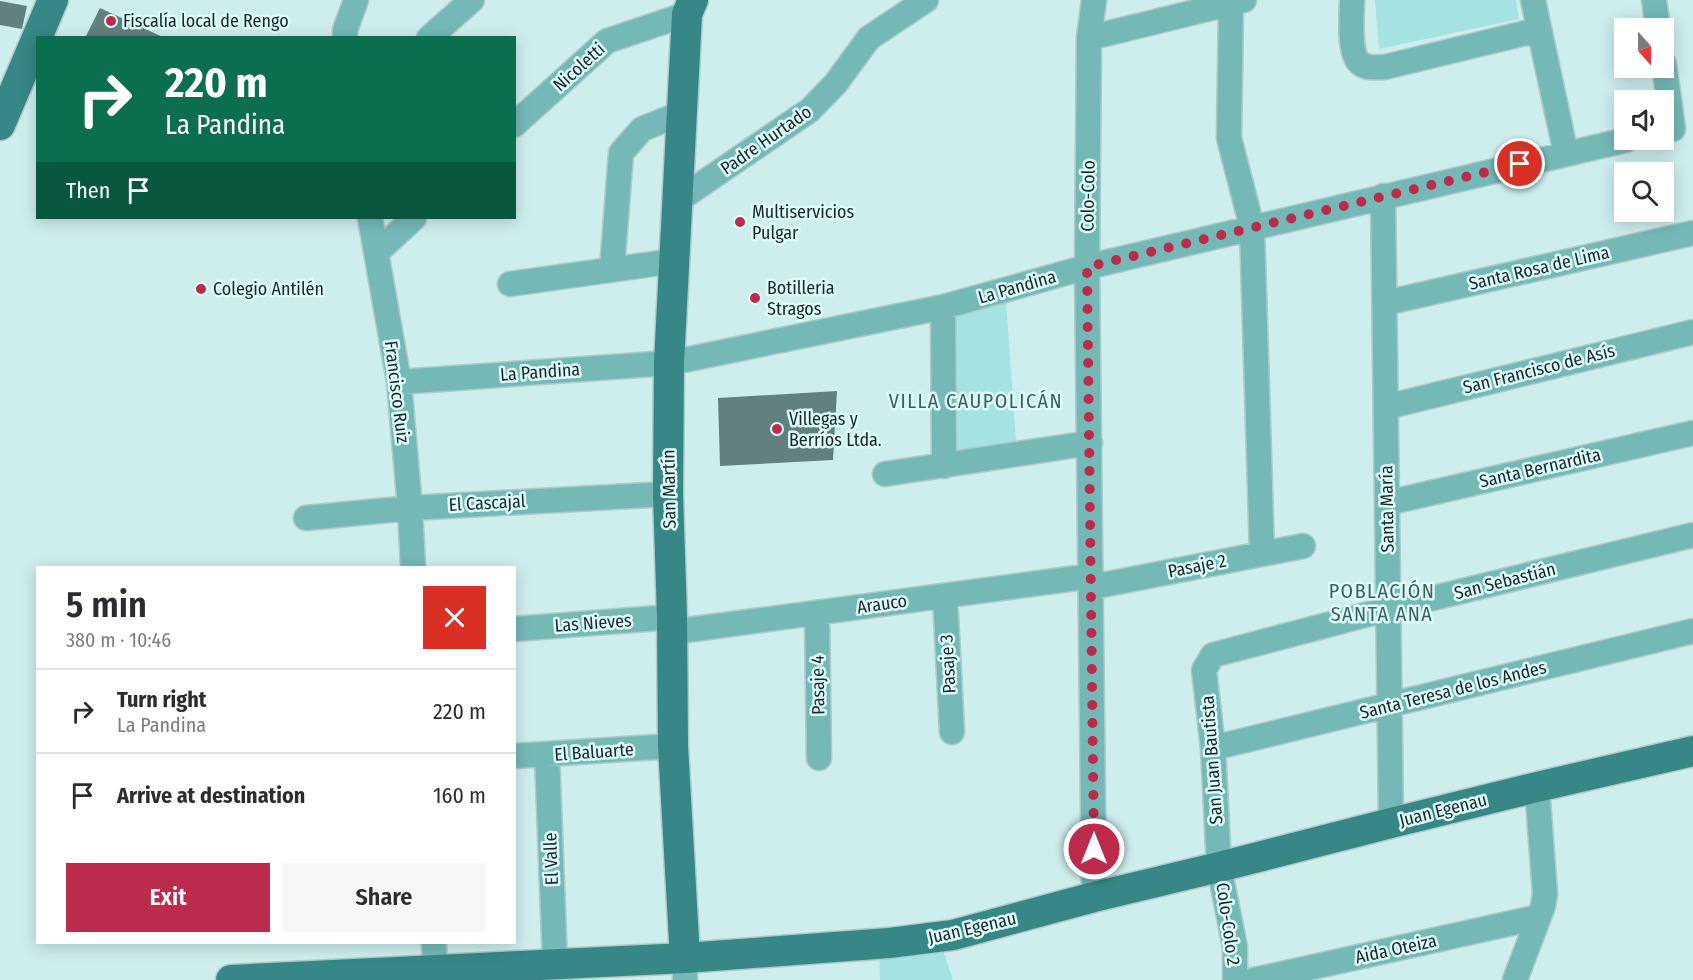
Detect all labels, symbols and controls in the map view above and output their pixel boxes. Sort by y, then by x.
place label: Fiscalía local de Rengo [123,10,289,32]
marker: Fiscalía local de Rengo [104,14,118,28]
north arrow [1614,18,1674,78]
map controls [1614,18,1674,222]
street label: Nicoletti [549,38,609,96]
text: 220 m [165,58,268,108]
icon: right [66,60,144,138]
button: sound [1614,90,1674,150]
street label: Padre Hurtado [716,101,816,179]
text: La Pandina [165,109,285,141]
pin [1494,138,1545,189]
icon: arrive [1503,147,1536,180]
street label: Colo-Colo [1076,160,1100,232]
button: search [1614,162,1674,222]
icon: arrive [122,174,155,207]
text: Then [66,177,110,204]
place label: Multiservicios Pulgar [752,201,854,244]
marker: Multiservicios Pulgar [733,215,747,229]
street label: Santa Rosa de Lima [1467,241,1612,295]
street label: La Pandina [975,265,1059,309]
place label: Botilleria Stragos [767,277,835,320]
place label: Colegio Antilén [213,278,324,300]
marker: Colegio Antilén [194,282,208,296]
marker: Botilleria Stragos [748,291,762,305]
street label: Francisco Ruiz [380,339,414,445]
street label: San Francisco de Asís [1461,339,1618,399]
street label: La Pandina [499,358,581,386]
district label: VILLA CAUPOLICÁN [889,389,1063,413]
place label: Villegas y Berríos Ltda. [789,408,882,451]
marker: Villegas y Berríos Ltda. [770,422,784,436]
street label: Santa Bernardita [1477,443,1603,493]
street label: San Martín [657,449,681,529]
street label: Santa María [1375,465,1399,553]
street label: El Cascajal [448,490,526,516]
street label: Pasaje 2 [1166,550,1228,582]
street label: San Sebastián [1452,558,1558,604]
district label: POBLACIÓN SANTA ANA [1329,579,1435,626]
text: 5 min [66,583,147,627]
button: close [423,586,486,649]
street label: Arauco [856,590,908,618]
street label: Las Nieves [554,609,633,637]
text: 380 m · 10:46 [66,628,171,652]
street label: Pasaje 3 [935,634,961,694]
street label: Pasaje 4 [806,655,830,715]
street label: Santa Teresa de los Andes [1357,656,1549,724]
text: Turn right [117,686,206,713]
icon: right [66,695,99,728]
street label: San Juan Bautista [1197,695,1227,825]
text: 220 m [433,698,486,725]
text: La Pandina [117,713,206,737]
street label: El Baluarte [554,738,635,766]
icon: arrive [66,779,99,812]
text: Arrive at destination [117,782,305,809]
text: 160 m [433,782,486,809]
street label: Juan Egenau [1397,788,1489,832]
position arrow [1062,817,1126,881]
street label: El Valle [539,832,563,886]
button: Exit [66,863,270,932]
button: Share [282,863,486,932]
street label: Colo-Colo 2 [1211,881,1245,967]
street label: Juan Egenau [926,907,1018,949]
street label: Aida Oteiza [1353,930,1439,968]

